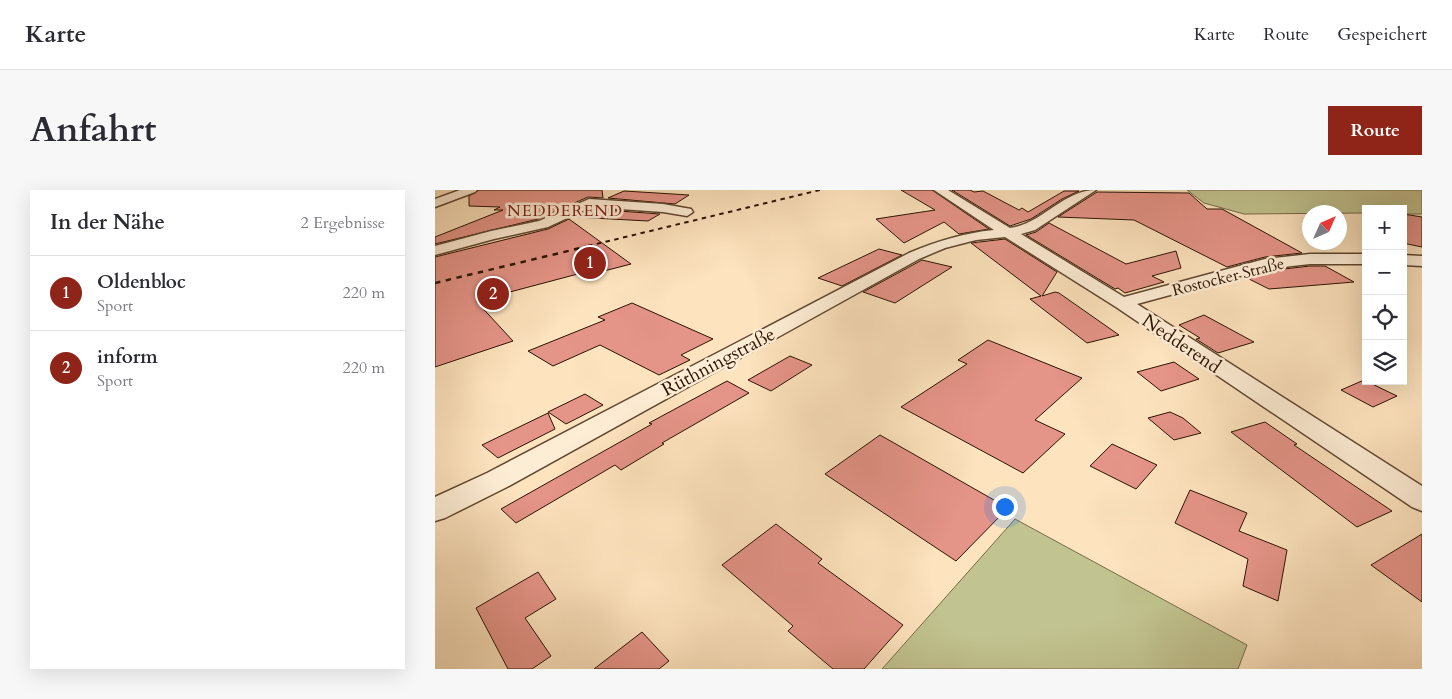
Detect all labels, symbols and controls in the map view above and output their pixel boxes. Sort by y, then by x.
text: Karte [25,18,86,51]
text: Karte [1194,22,1235,47]
text: Route [1263,22,1309,47]
text: Gespeichert [1337,22,1427,47]
text: Anfahrt [30,106,156,154]
button: Route [1328,106,1422,155]
district label: NEDDEREND [507,200,623,222]
north arrow [1302,205,1347,250]
map controls [1362,205,1407,385]
button: + [1362,205,1407,250]
text: In der Nähe [50,208,165,237]
text: 2 Ergebnisse [300,212,385,234]
pin: 1 [574,244,606,282]
button: − [1362,250,1407,295]
street label: Rostocker Straße [1170,252,1287,302]
text: Oldenbloc [97,269,186,295]
pin: 2 [477,275,509,313]
text: 1 [62,282,70,304]
text: 220 m [343,282,385,304]
text: Sport [97,295,133,317]
button: locate [1362,295,1407,340]
street label: Nedderend [1137,308,1226,380]
street label: Rüthningstraße [657,321,780,403]
button: layers [1362,340,1407,385]
text: inform [97,344,158,370]
text: 2 [62,357,70,379]
text: 220 m [343,357,385,379]
text: Sport [97,370,133,392]
your location [992,494,1018,520]

